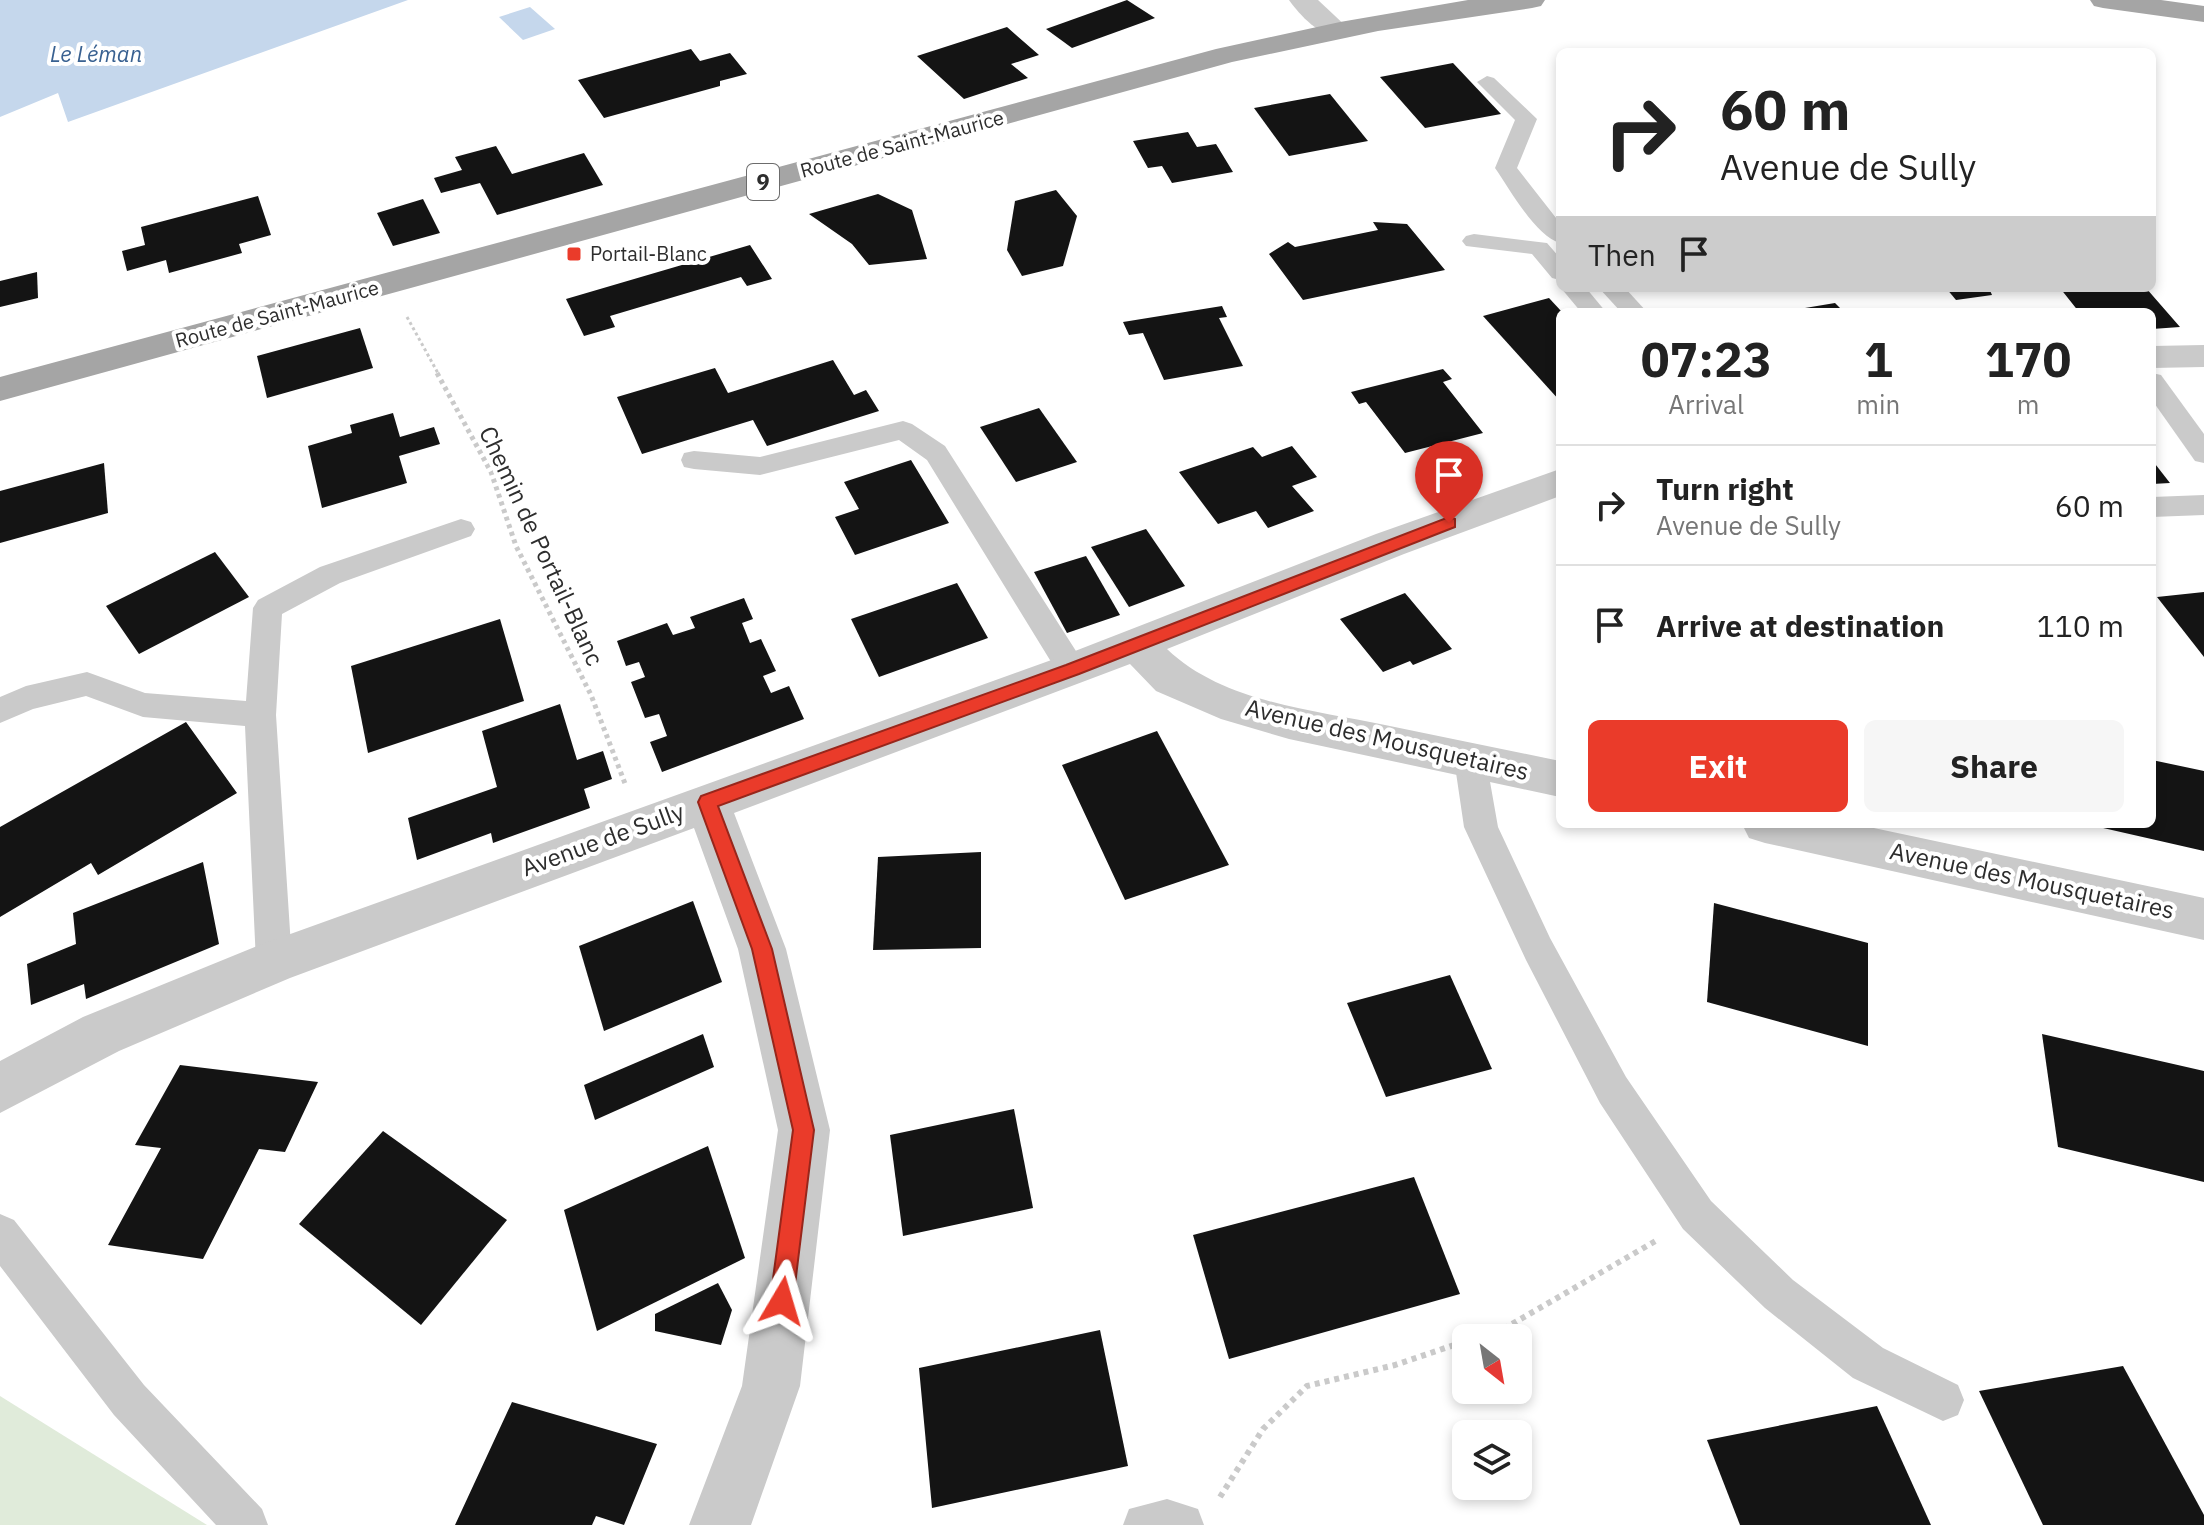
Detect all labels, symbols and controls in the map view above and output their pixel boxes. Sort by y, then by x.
water label: Le Léman [50,39,142,68]
text: 60 m [1720,73,1850,145]
icon: right [1588,80,1692,184]
street label: Route de Saint-Maurice [797,103,1007,184]
text: Avenue de Sully [1720,143,1976,190]
road number: 9 [747,164,779,200]
icon: arrive [1672,232,1716,276]
text: Then [1588,235,1656,274]
place label: Portail-Blanc [590,240,707,267]
marker: Portail-Blanc [565,245,583,263]
street label: Route de Saint-Maurice [172,273,382,354]
text: 07:23 [1641,328,1772,390]
text: 1 [1864,328,1893,390]
text: 170 [1985,328,2071,390]
text: Arrival [1668,387,1744,421]
text: min [1856,387,1900,421]
text: m [2017,387,2039,421]
street label: Chemin de Portail-Blanc [472,421,612,671]
pin [1415,441,1483,523]
icon: arrive [1427,453,1471,497]
text: Turn right [1656,469,1794,508]
icon: right [1588,483,1632,527]
text: 60 m [2055,486,2124,525]
text: Avenue de Sully [1656,508,1841,542]
icon: arrive [1588,603,1632,647]
text: Arrive at destination [1656,606,1944,645]
text: 110 m [2037,606,2124,645]
street label: Avenue des Mousquetaires [1242,691,1532,787]
button: Exit [1588,720,1848,812]
button: Share [1864,720,2124,812]
street label: Avenue de Sully [517,795,688,883]
street label: Avenue des Mousquetaires [1887,834,2177,926]
position arrow [740,1259,824,1343]
north arrow [1452,1324,1532,1404]
map controls [1452,1324,1532,1500]
button: layers [1452,1420,1532,1500]

